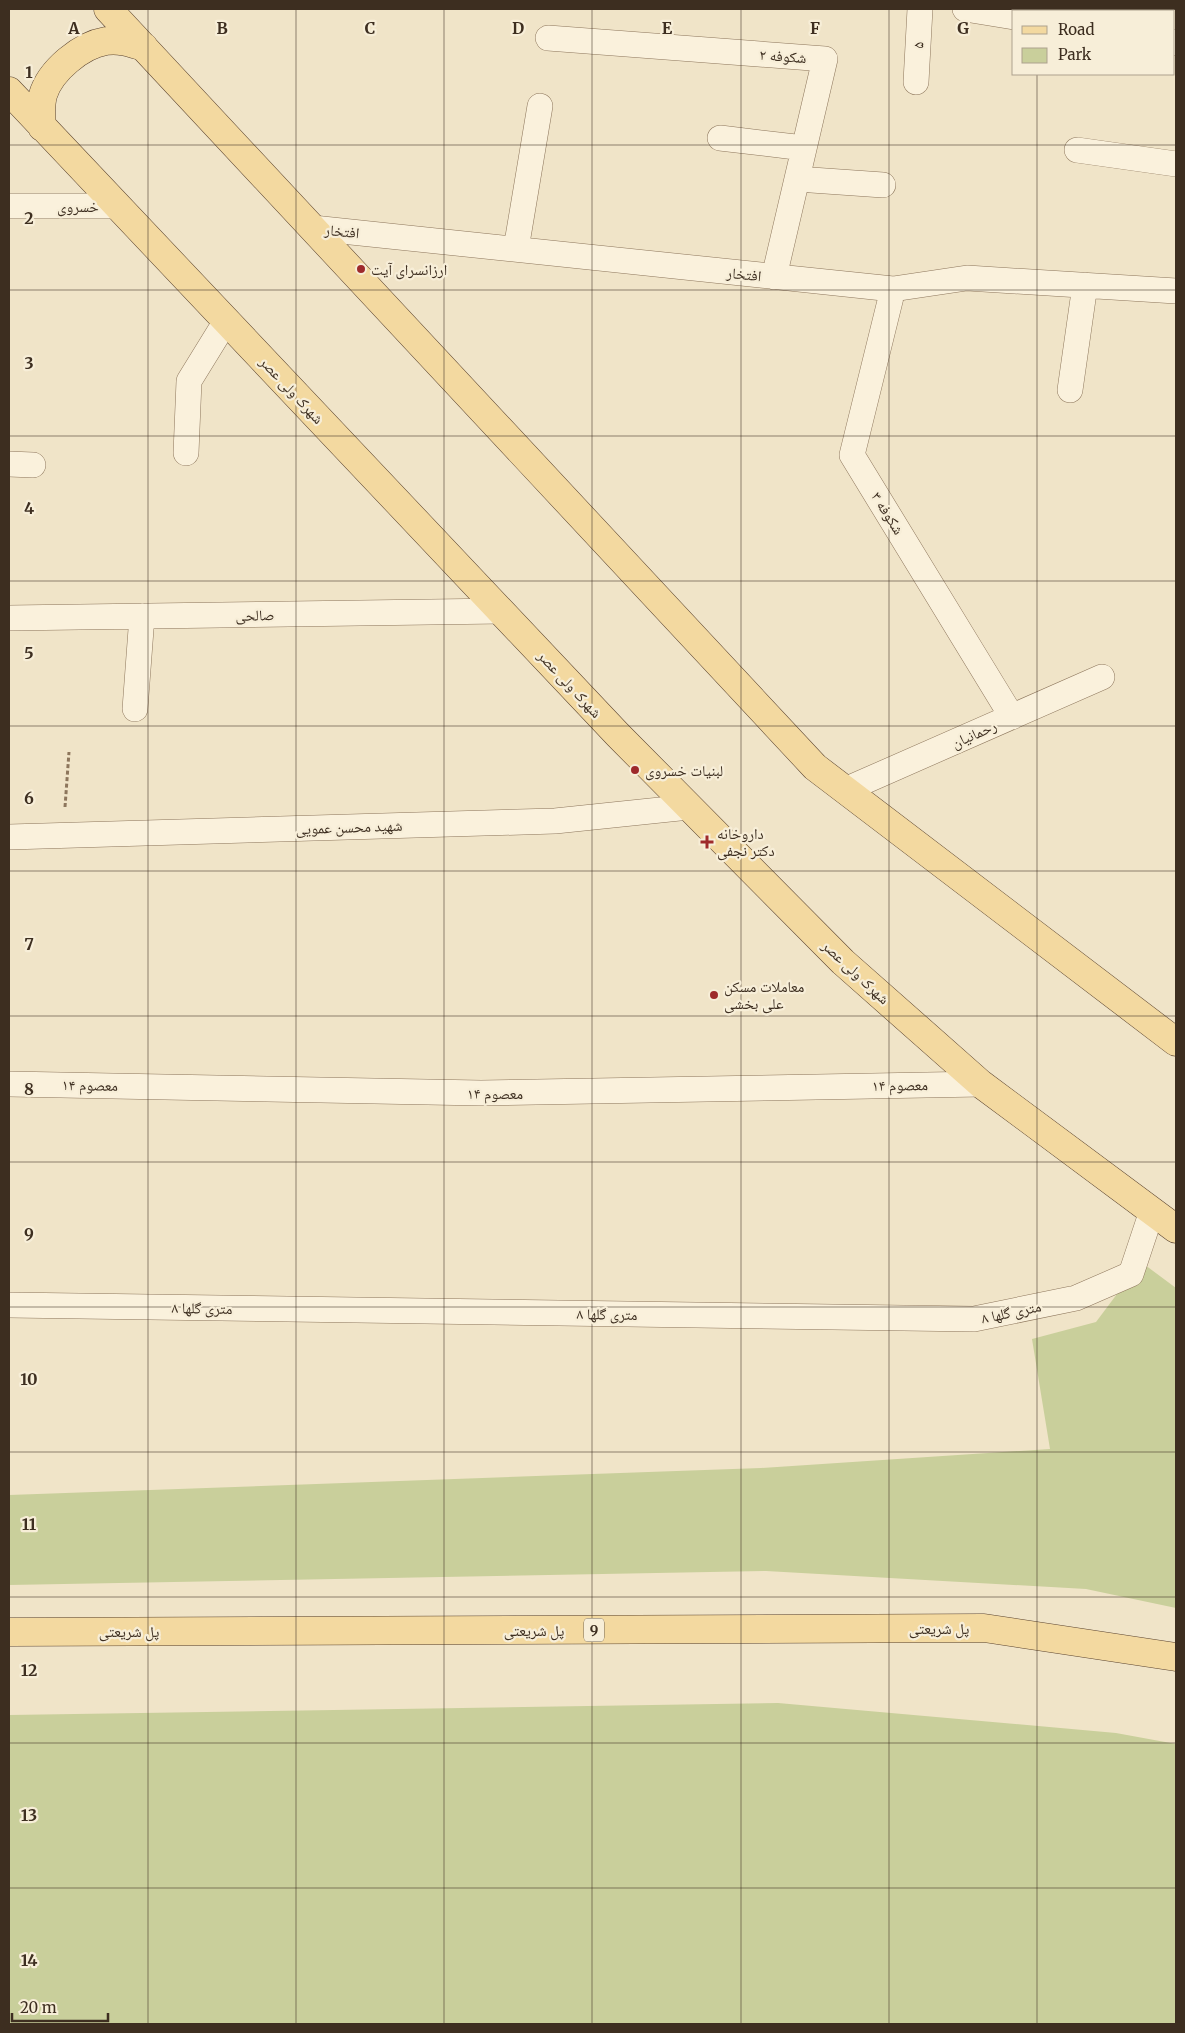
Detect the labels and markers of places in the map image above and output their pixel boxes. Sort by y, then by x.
place label: ارزانسرای آیت [371,260,447,280]
marker: ارزانسرای آیت [355,263,367,275]
place label: لبنیات خسروی [645,761,723,781]
marker: لبنیات خسروی [629,764,641,776]
place label: داروخانه دکتر نجفی [717,824,775,861]
marker: داروخانه دکتر نجفی [701,836,713,848]
place label: معاملات مسکن علی بخشی [724,977,805,1014]
marker: معاملات مسکن علی بخشی [708,989,720,1001]

